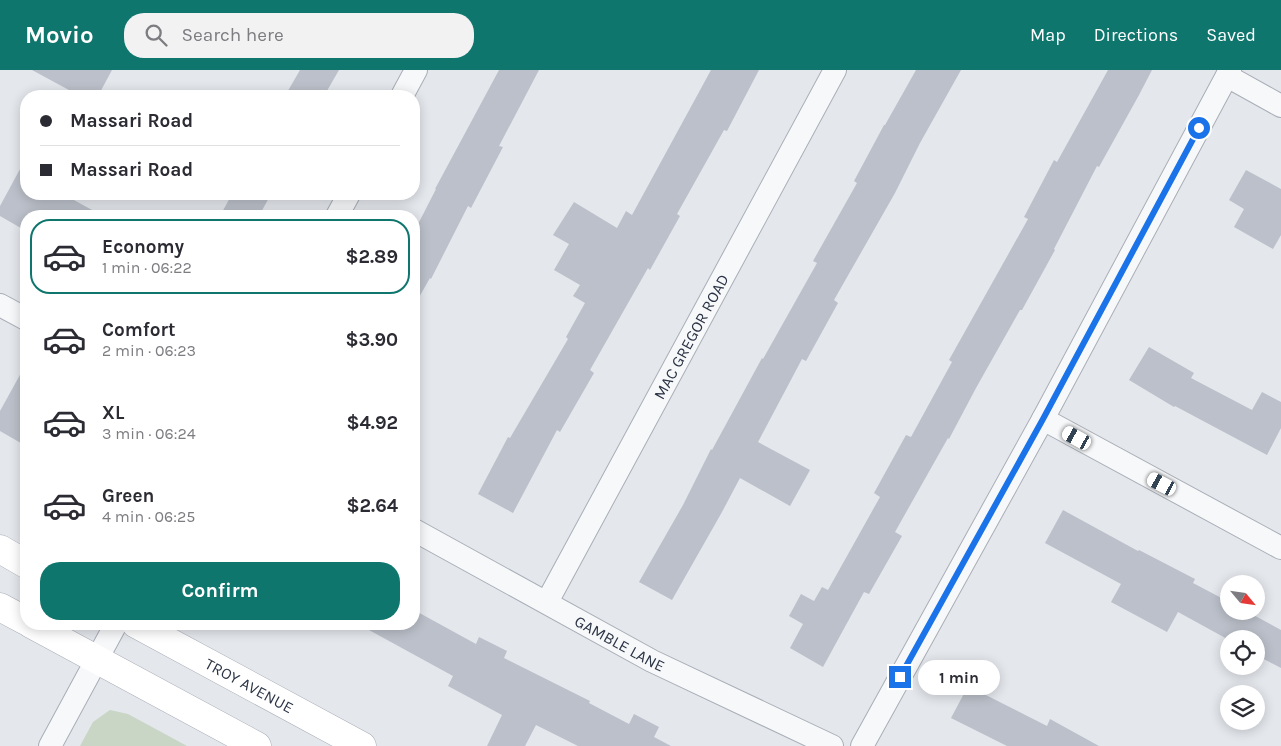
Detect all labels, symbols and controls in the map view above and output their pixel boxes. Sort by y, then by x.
search box [124,13,474,58]
text: Movio [25,21,94,49]
icon: search [142,21,170,49]
text: Search here [182,24,284,46]
text: Map [1030,24,1066,46]
text: Directions [1094,24,1178,46]
text: Saved [1206,24,1256,46]
text: Massari Road [70,110,193,132]
route start [1188,117,1210,139]
text: Massari Road [70,159,193,181]
icon: car [42,234,87,279]
text: Economy [102,236,184,258]
text: $2.89 [345,246,398,268]
text: 1 min · 06:22 [102,258,192,277]
street label: MAC GREGOR ROAD [649,270,732,402]
icon: car [42,317,87,362]
text: Comfort [102,319,176,341]
text: $3.90 [345,329,398,351]
text: 2 min · 06:23 [102,341,196,360]
icon: car [42,400,87,445]
text: XL [102,402,124,424]
text: $4.92 [346,412,398,434]
text: 3 min · 06:24 [102,424,196,443]
car [1060,424,1093,452]
car [1145,470,1178,498]
icon: car [42,483,87,528]
text: Green [102,485,154,507]
text: $2.64 [346,495,398,517]
text: 4 min · 06:25 [102,507,195,526]
button: Confirm [40,562,400,620]
north arrow [1220,575,1265,620]
map controls [1220,575,1265,730]
street label: GAMBLE LANE [572,611,668,675]
button: locate [1220,630,1265,675]
street label: TROY AVENUE [202,654,297,717]
callout: 1 min [918,660,1000,694]
route end [889,666,911,688]
text: 1 min [939,668,979,687]
button: layers [1220,685,1265,730]

